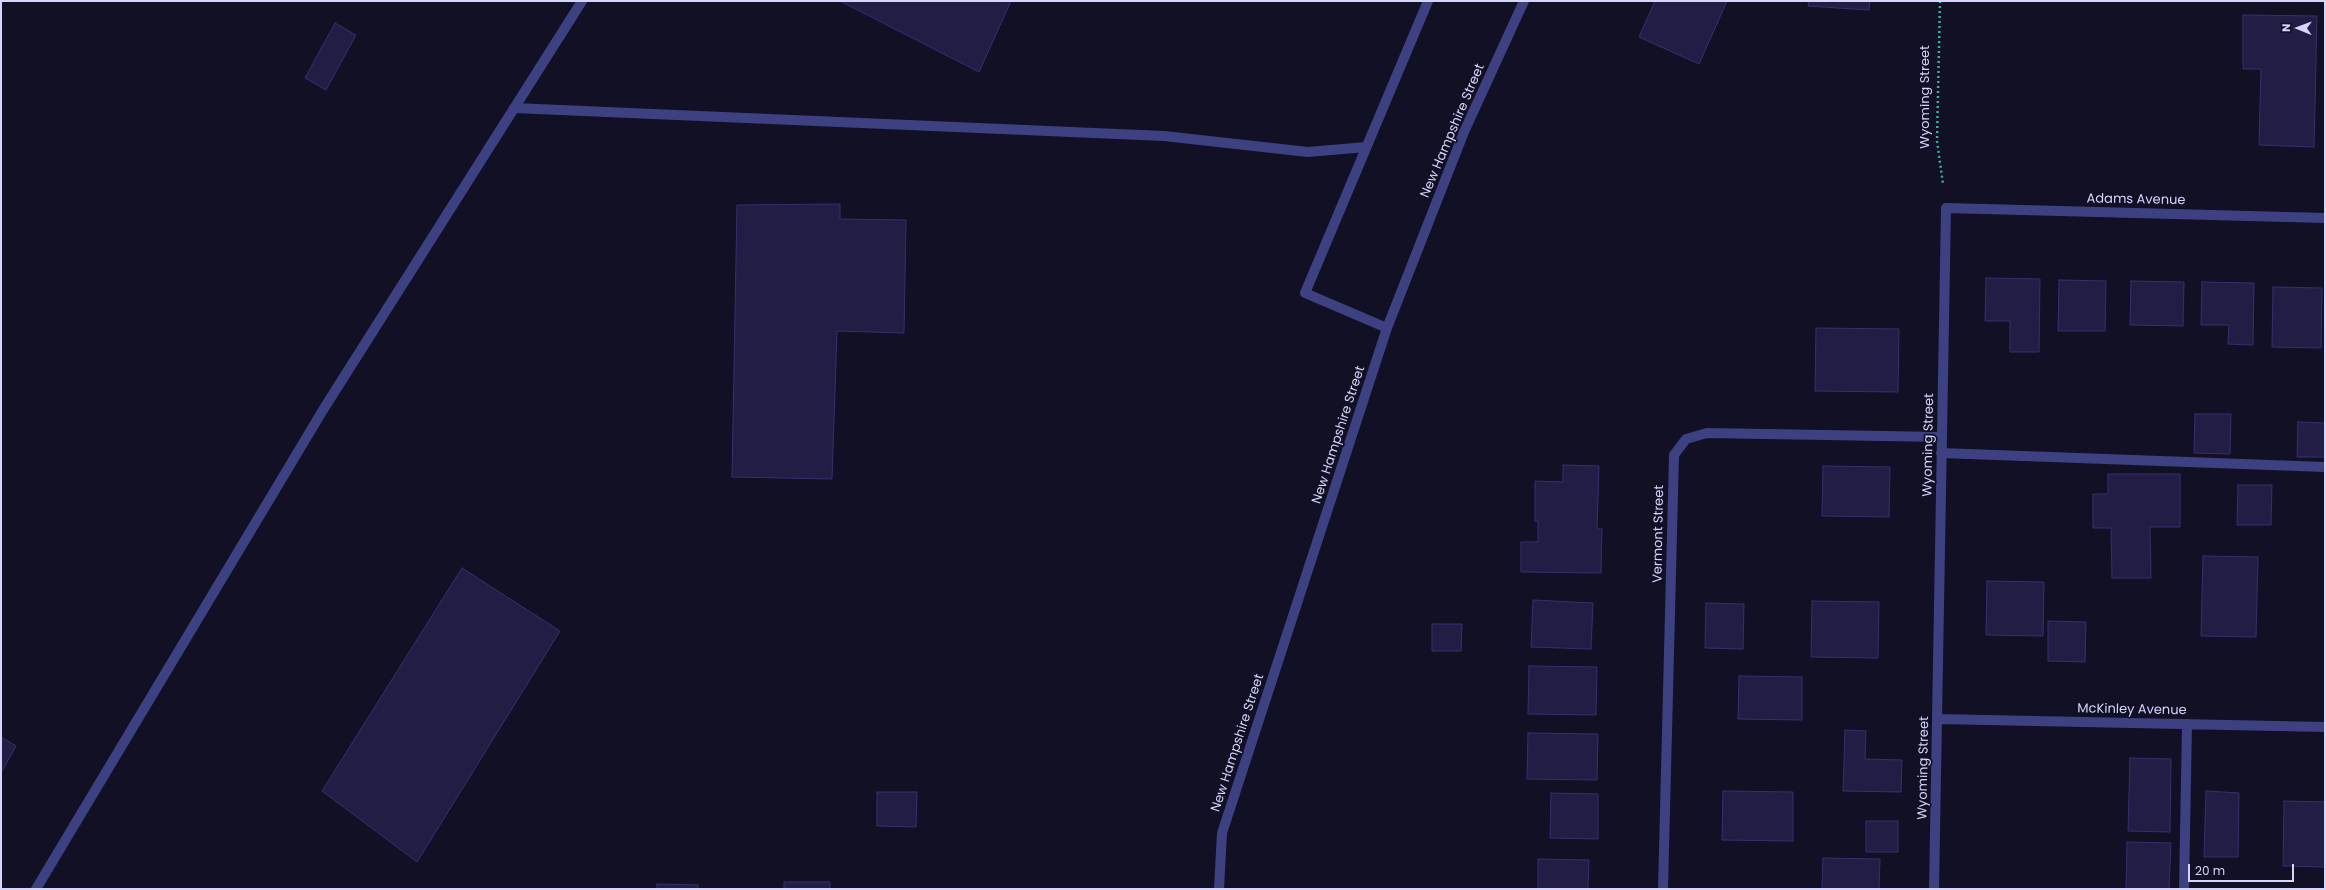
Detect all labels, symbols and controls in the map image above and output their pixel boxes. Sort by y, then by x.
north arrow [2278,8,2318,48]
text: N [2278,24,2294,32]
street label: Wyoming Street [1918,45,1934,149]
street label: New Hampshire Street [1418,62,1488,200]
street label: Adams Avenue [2086,191,2186,209]
street label: New Hampshire Street [1309,364,1369,506]
street label: Wyoming Street [1920,393,1938,497]
street label: Vermont Street [1650,485,1668,583]
street label: New Hampshire Street [1208,672,1268,814]
street label: McKinley Avenue [2077,701,2187,719]
street label: Wyoming Street [1915,716,1933,820]
scale bar [2190,856,2296,882]
text: 20 m [2195,862,2225,879]

